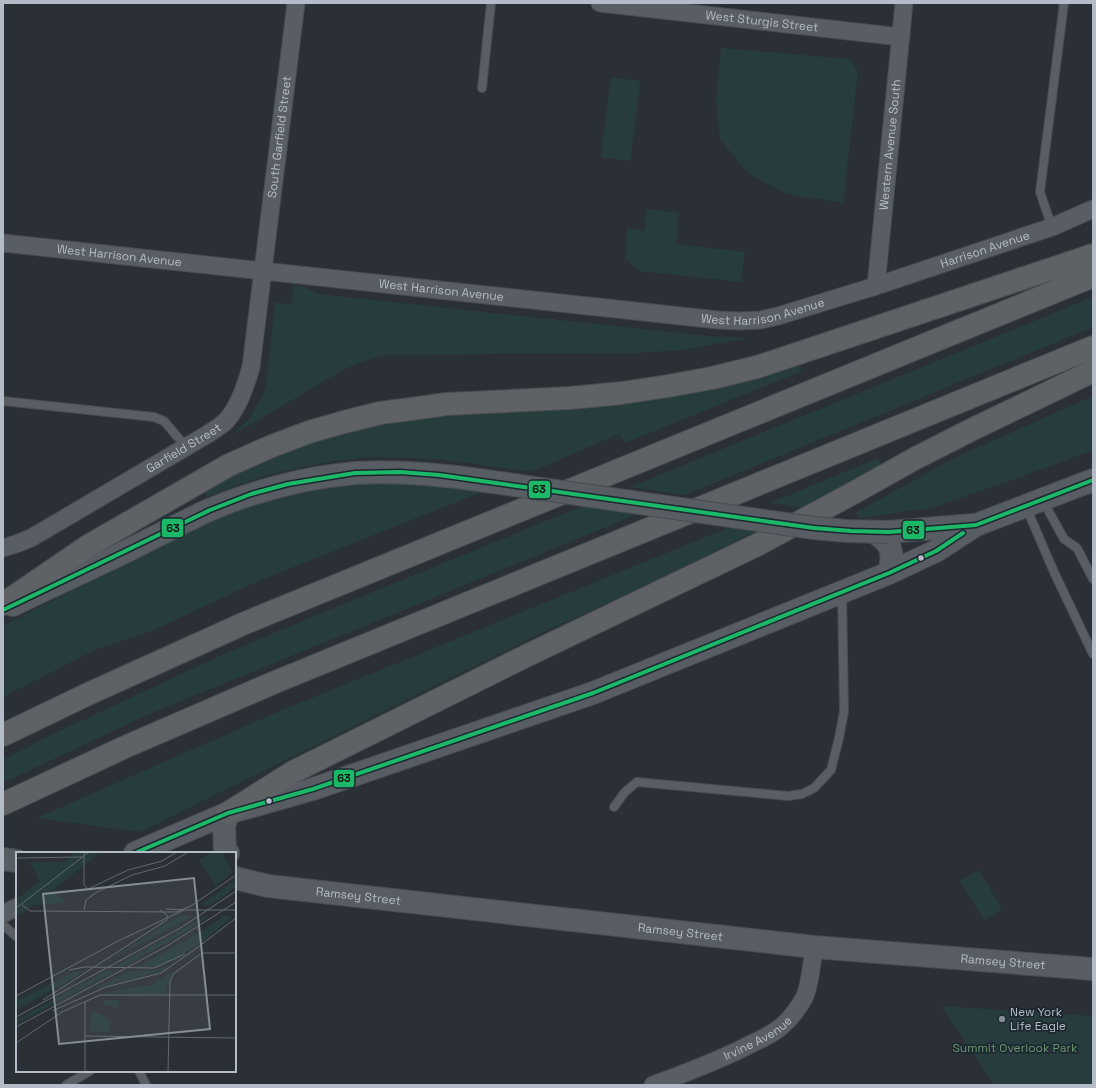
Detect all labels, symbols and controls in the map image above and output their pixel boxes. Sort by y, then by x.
street label: West Sturgis Street [705,7,819,36]
street label: South Garfield Street [264,75,295,199]
street label: Western Avenue South [876,79,904,211]
street label: Harrison Avenue [938,227,1032,272]
street label: West Harrison Avenue [56,241,183,270]
street label: West Harrison Avenue [378,276,505,305]
street label: West Harrison Avenue [700,294,826,329]
street label: Garfield Street [143,419,225,477]
line badge: 63 [528,480,551,499]
text: 63 [532,482,546,496]
line badge: 63 [161,518,184,538]
line badge: 63 [902,520,925,540]
text: 63 [166,521,180,535]
text: 63 [906,523,920,537]
unlabelled marker [916,553,926,563]
line badge: 63 [333,769,355,788]
text: 63 [337,771,351,785]
unlabelled marker [264,796,274,806]
inset map [16,852,236,1072]
street label: Ramsey Street [315,883,402,909]
street label: Ramsey Street [637,919,724,945]
street label: Ramsey Street [960,951,1046,973]
place label: New York Life Eagle [1010,1004,1066,1034]
street label: Irvine Avenue [721,1013,796,1064]
marker: New York Life Eagle [997,1014,1007,1024]
park label: Summit Overlook Park [952,1040,1078,1056]

